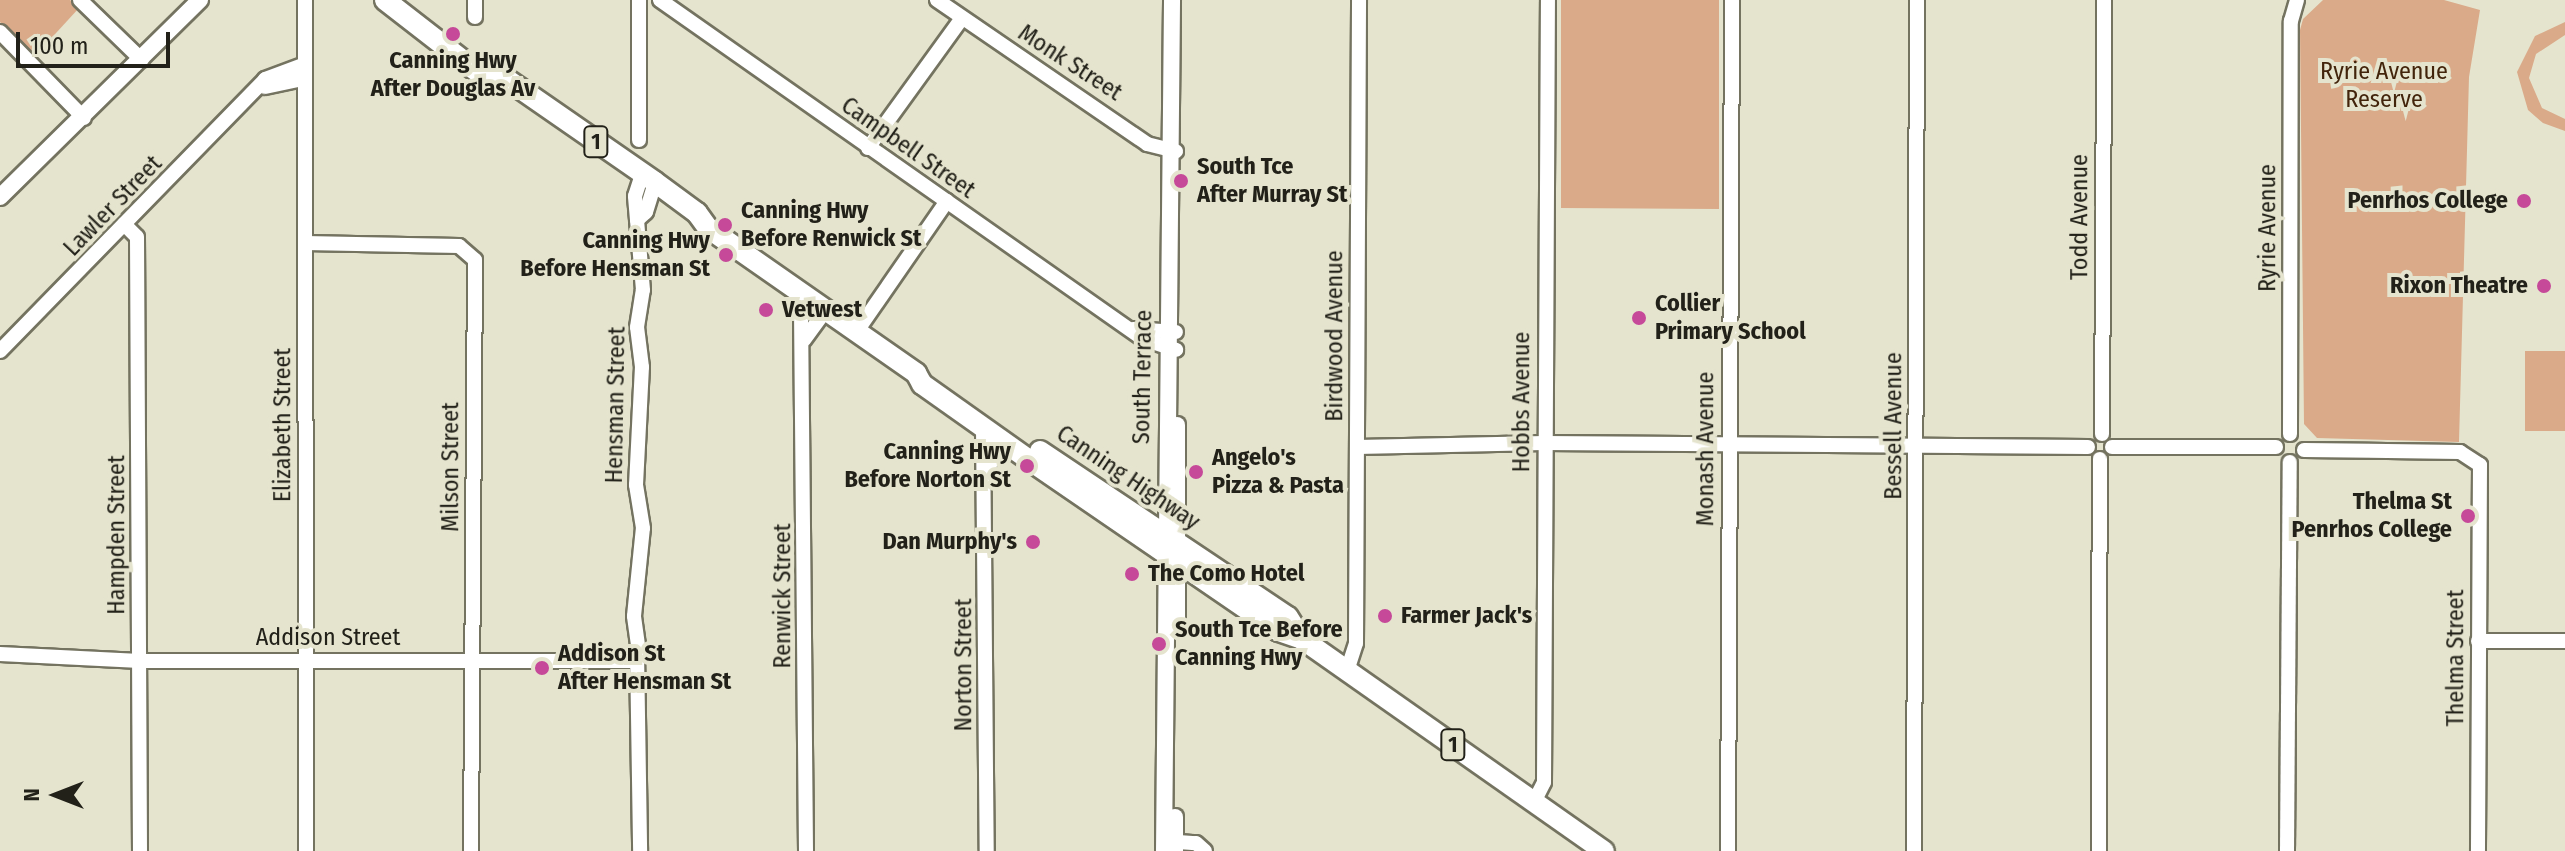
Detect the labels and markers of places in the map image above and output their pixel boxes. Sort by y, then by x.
marker: Canning Hwy After Douglas Av [444,25,462,43]
place label: Canning Hwy After Douglas Av [371,47,535,103]
place label: South Tce After Murray St [1197,153,1347,209]
marker: South Tce After Murray St [1172,172,1190,190]
place label: Penrhos College [2348,187,2508,215]
marker: Penrhos College [2515,192,2533,210]
place label: Canning Hwy Before Renwick St [741,197,921,253]
marker: Canning Hwy Before Renwick St [716,216,734,234]
place label: Canning Hwy Before Hensman St [520,227,710,283]
marker: Canning Hwy Before Hensman St [717,246,735,264]
place label: Rixon Theatre [2390,272,2528,300]
marker: Rixon Theatre [2535,277,2553,295]
place label: Collier Primary School [1655,290,1806,346]
place label: Vetwest [782,296,862,324]
marker: Vetwest [757,301,775,319]
marker: Collier Primary School [1630,309,1648,327]
place label: Canning Hwy Before Norton St [844,438,1011,494]
place label: Angelo's Pizza & Pasta [1212,444,1344,500]
marker: Canning Hwy Before Norton St [1018,457,1036,475]
marker: Angelo's Pizza & Pasta [1187,463,1205,481]
place label: Thelma St Penrhos College [2292,488,2452,544]
marker: Thelma St Penrhos College [2459,507,2477,525]
place label: Dan Murphy's [882,528,1017,556]
marker: Dan Murphy's [1024,533,1042,551]
place label: The Como Hotel [1148,560,1305,588]
marker: The Como Hotel [1123,565,1141,583]
place label: Farmer Jack's [1401,602,1532,630]
marker: Farmer Jack's [1376,607,1394,625]
place label: South Tce Before Canning Hwy [1175,616,1343,672]
marker: South Tce Before Canning Hwy [1150,635,1168,653]
place label: Addison St After Hensman St [558,640,731,696]
marker: Addison St After Hensman St [533,659,551,677]

